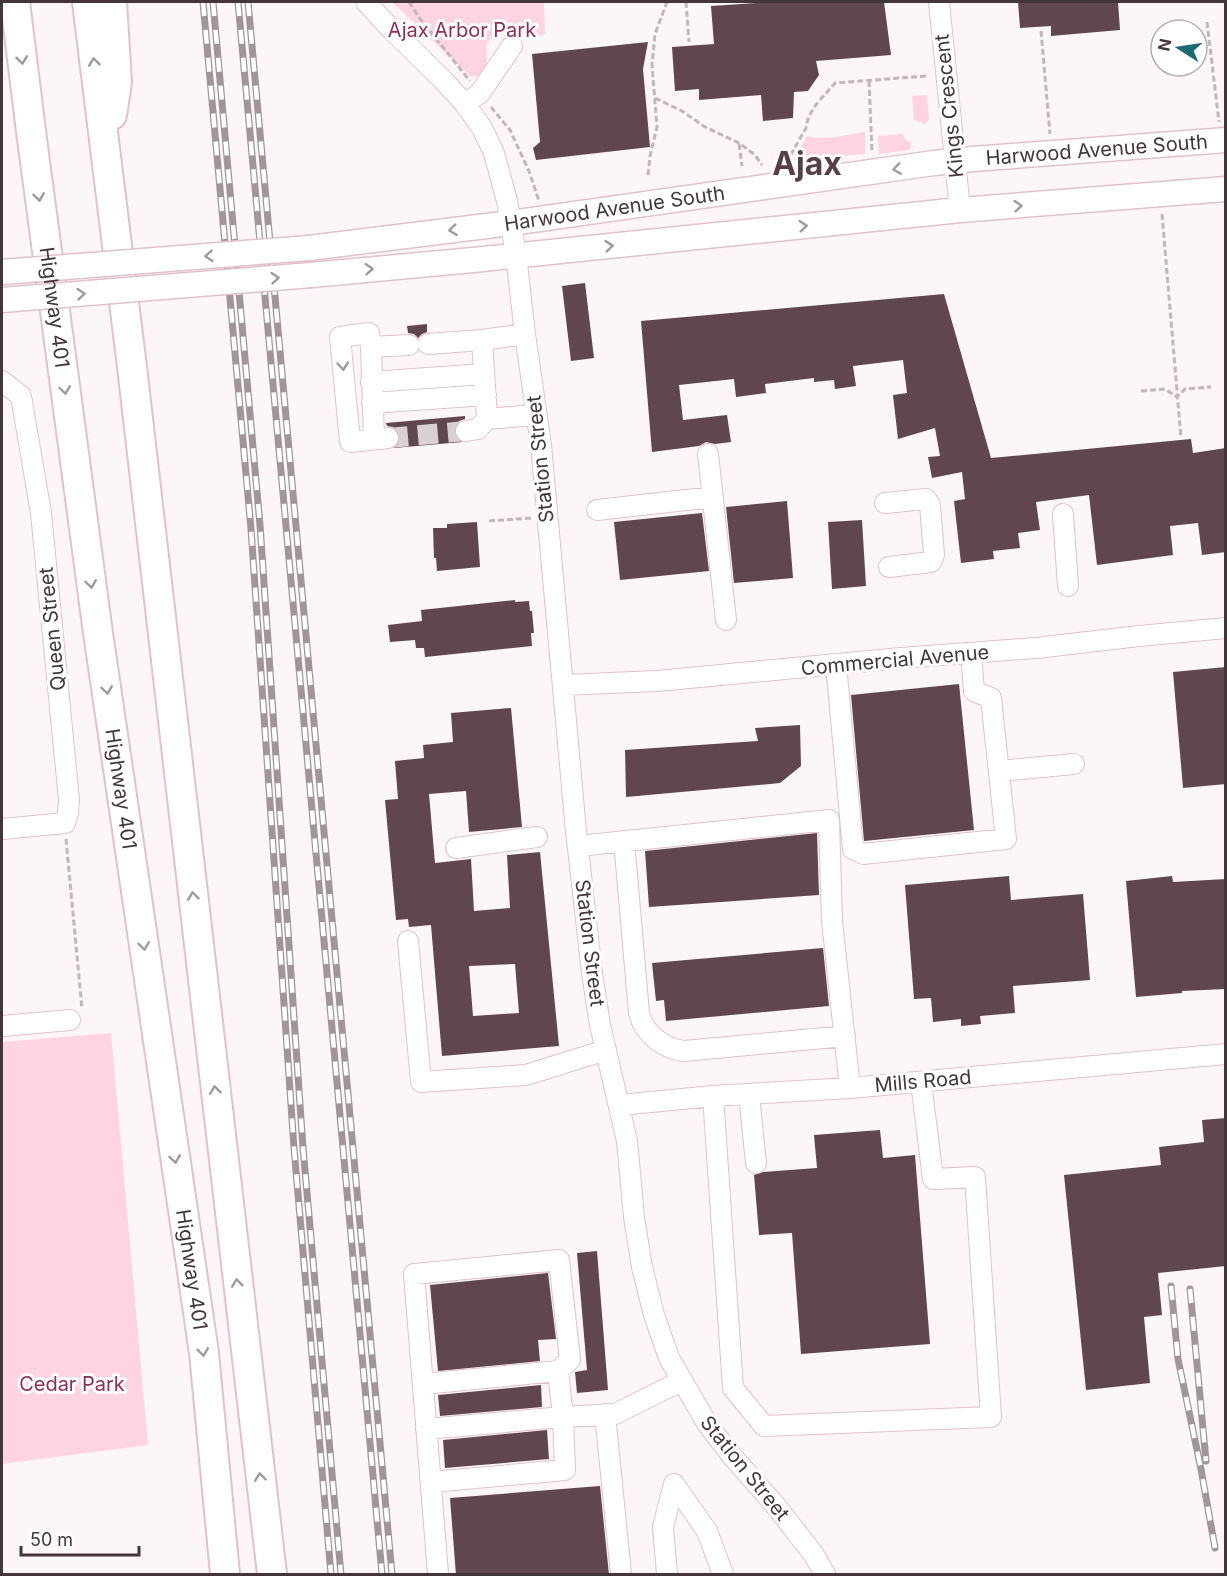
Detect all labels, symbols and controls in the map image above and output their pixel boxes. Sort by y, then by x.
park label: Ajax Arbor Park [388,18,536,42]
north arrow [1149,18,1209,78]
street label: Kings Crescent [929,33,968,179]
text: N [1153,37,1175,53]
one-way arrow [15,55,28,64]
one-way arrow [89,58,101,67]
street label: Harwood Avenue South [985,129,1209,170]
district label: Ajax [772,144,842,183]
one-way arrow [892,162,901,174]
street label: Harwood Avenue South [502,181,726,236]
one-way arrow [33,193,45,202]
one-way arrow [1014,199,1023,212]
one-way arrow [798,220,807,233]
one-way arrow [448,224,457,236]
one-way arrow [604,240,613,253]
street label: Highway 401 [35,246,74,369]
one-way arrow [204,249,213,262]
one-way arrow [364,263,373,276]
one-way arrow [271,271,280,284]
one-way arrow [76,288,85,301]
one-way arrow [336,362,349,371]
one-way arrow [59,386,71,395]
street label: Station Street [521,394,559,524]
street label: Queen Street [34,565,70,692]
one-way arrow [85,579,97,588]
street label: Commercial Avenue [800,640,990,680]
one-way arrow [100,686,112,695]
street label: Highway 401 [100,727,142,851]
street label: Station Street [570,878,610,1008]
one-way arrow [187,891,199,901]
one-way arrow [137,940,150,950]
street label: Mills Road [874,1065,972,1097]
one-way arrow [209,1085,222,1094]
one-way arrow [169,1155,181,1164]
street label: Highway 401 [171,1208,212,1332]
one-way arrow [231,1279,244,1288]
one-way arrow [197,1348,209,1357]
park label: Cedar Park [19,1372,125,1396]
street label: Station Street [695,1411,795,1526]
one-way arrow [254,1473,266,1482]
scale bar [21,1519,140,1557]
text: 50 m [30,1529,73,1550]

